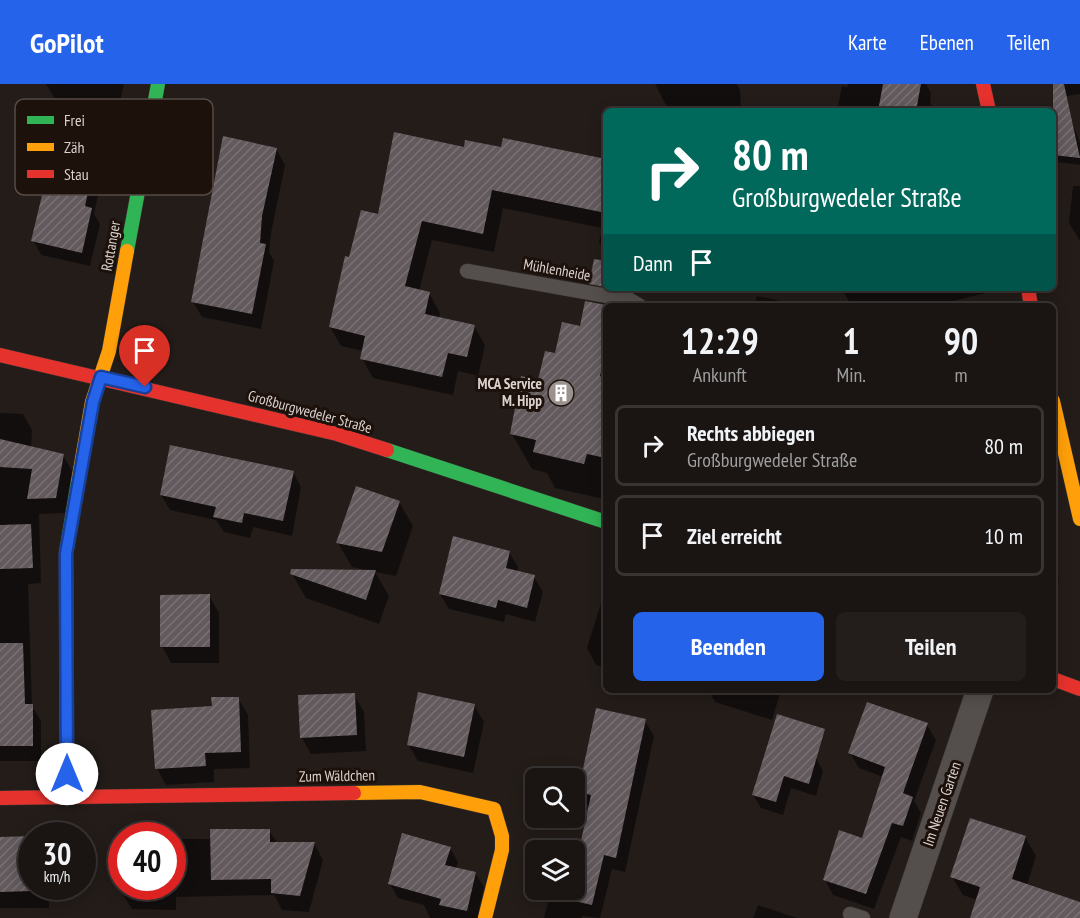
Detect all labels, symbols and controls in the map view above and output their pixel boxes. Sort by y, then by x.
text: GoPilot [30,24,104,61]
text: Karte [848,29,887,56]
text: Ebenen [920,29,974,56]
text: Teilen [1007,29,1050,56]
legend [15,99,213,195]
text: Frei [64,110,85,130]
text: 80 m [732,127,809,182]
icon: right [633,132,711,210]
text: Zäh [64,137,84,157]
text: Stau [64,164,89,184]
text: Großburgwedeler Straße [732,180,962,214]
street label: Rottanger [97,218,124,273]
icon: arrive [685,246,718,279]
text: Dann [633,249,673,277]
street label: Mühlenheide [522,254,592,285]
text: 12:29 [681,317,759,364]
text: 1 [843,317,860,364]
text: 90 [944,317,978,364]
pin [119,325,170,387]
icon: arrive [128,334,161,367]
text: Ankunft [693,362,747,388]
text: Min. [837,362,866,388]
text: m [954,362,967,388]
place label: MCA Service M. Hipp [477,374,542,410]
building icon: MCA Service M. Hipp [546,378,576,408]
street label: Großburgwedeler Straße [246,386,374,437]
text: Rechts abbiegen [687,419,815,447]
icon: right [636,429,669,462]
text: 80 m [984,432,1023,460]
text: Großburgwedeler Straße [687,447,857,473]
icon: arrive [636,519,669,552]
text: Ziel erreicht [687,522,782,550]
text: 10 m [984,522,1023,550]
button: Beenden [633,612,824,681]
button: Teilen [836,612,1026,681]
position arrow [35,742,99,806]
street label: Im Neuen Garten [918,759,965,848]
street label: Zum Wäldchen [299,765,375,786]
map controls [525,768,585,900]
button: search [525,768,585,828]
speed limit sign: 40 [108,822,186,900]
text: 30 [43,834,71,873]
button: layers [525,840,585,900]
text: km/h [44,867,70,886]

